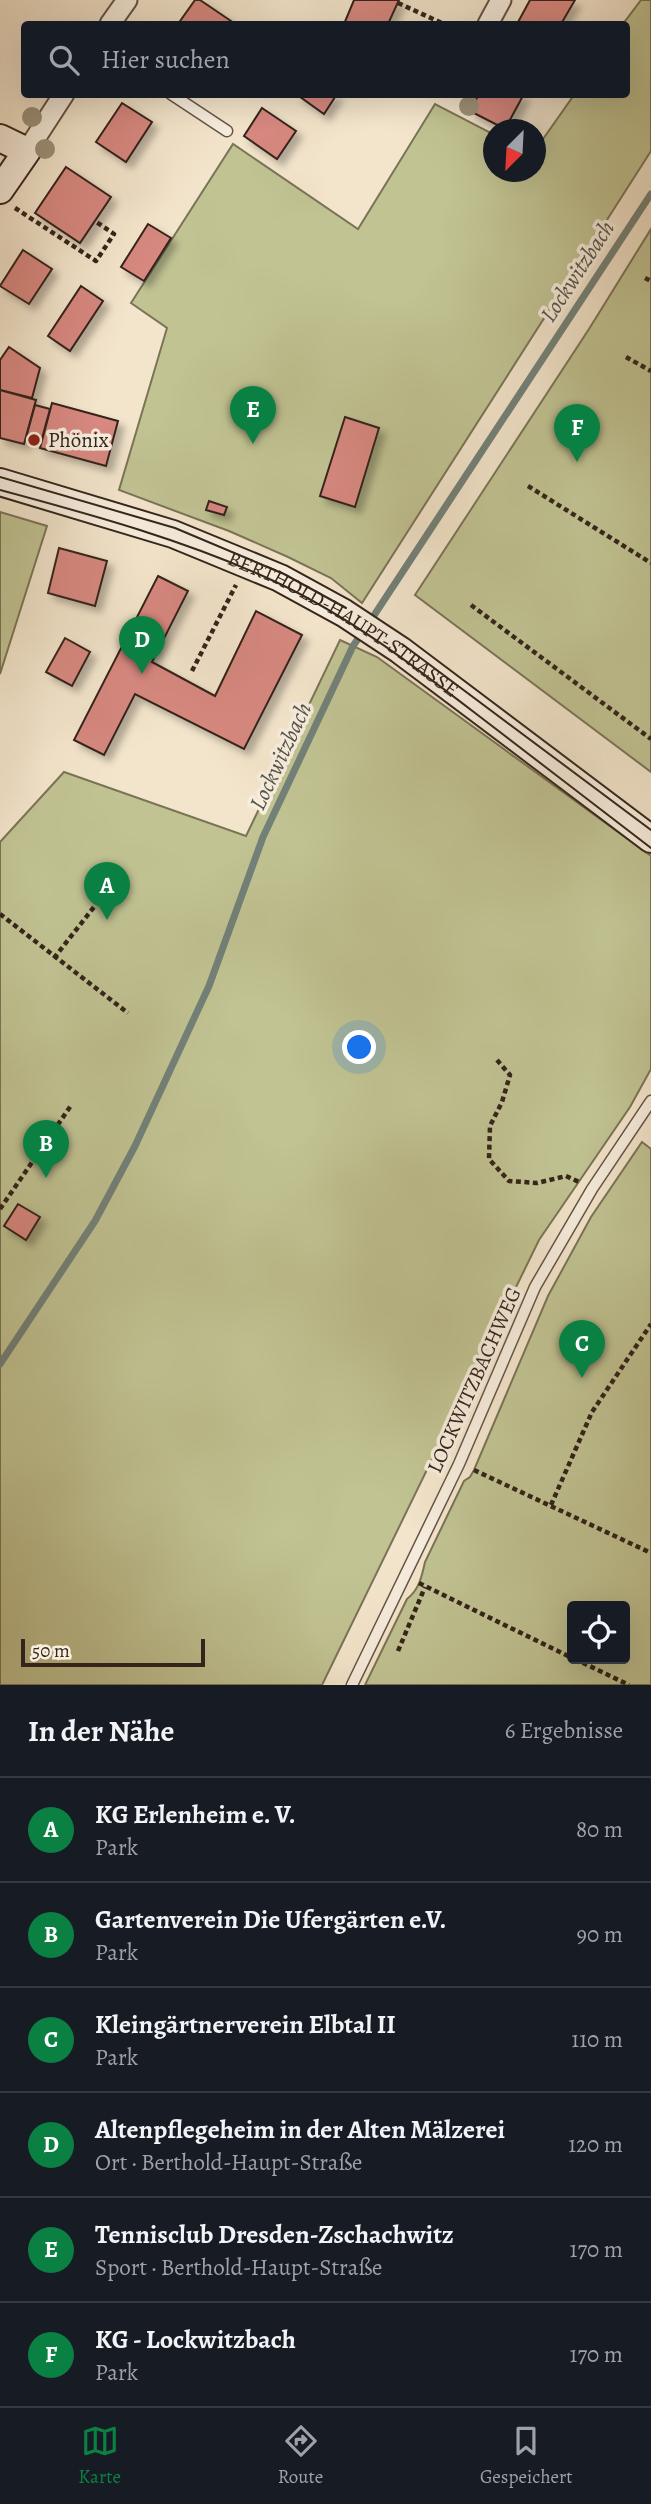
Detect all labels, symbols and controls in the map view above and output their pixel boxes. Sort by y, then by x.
search box [21,21,630,98]
icon: search [45,41,83,79]
text: Hier suchen [101,42,230,77]
north arrow [483,119,546,182]
water label: Lockwitzbach [533,214,622,328]
pin: E [230,386,276,444]
pin: F [554,404,600,462]
place label: Phönix [48,426,109,454]
marker: Phönix [26,432,42,448]
street label: BERTHOLD-HAUPT-STRASSE [223,544,465,704]
pin: D [119,616,165,674]
water label: Lockwitzbach [242,697,319,815]
pin: A [84,862,130,920]
your location [342,1030,376,1064]
pin: B [23,1120,69,1178]
street label: LOCKWITZBACHWEG [420,1283,528,1477]
pin: C [559,1320,605,1378]
map controls [567,1601,630,1664]
button: locate [567,1601,630,1664]
scale bar [21,1636,205,1668]
text: 50 m [32,1638,70,1664]
text: In der Nähe [28,1711,174,1751]
text: 6 Ergebnisse [505,1715,623,1746]
text: KG Erlenheim e. V. [95,1797,296,1832]
text: A [44,1814,58,1845]
text: 80 m [576,1814,623,1845]
text: Park [95,1832,138,1863]
text: Gartenverein Die Ufergärten e.V. [95,1902,446,1937]
text: B [44,1919,58,1950]
text: 90 m [577,1919,623,1950]
text: Park [95,1937,138,1968]
text: Kleingärtnerverein Elbtal II [95,2007,396,2042]
text: C [44,2024,58,2055]
text: 110 m [571,2024,623,2055]
text: Park [95,2042,138,2073]
text: Altenpflegeheim in der Alten Mälzerei [95,2112,505,2147]
text: D [43,2129,59,2160]
text: 120 m [568,2129,623,2160]
text: Ort · Berthold-Haupt-Straße [95,2147,362,2178]
text: Tennisclub Dresden-Zschachwitz [95,2217,454,2252]
text: E [44,2234,58,2265]
text: 170 m [570,2234,623,2265]
text: Sport · Berthold-Haupt-Straße [95,2252,382,2283]
text: KG - Lockwitzbach [95,2322,296,2357]
text: F [45,2339,57,2370]
text: 170 m [570,2339,623,2370]
text: Park [95,2357,138,2388]
tab: Karte [78,2422,121,2490]
tab: Route [278,2422,323,2490]
tab: Gespeichert [480,2422,573,2490]

